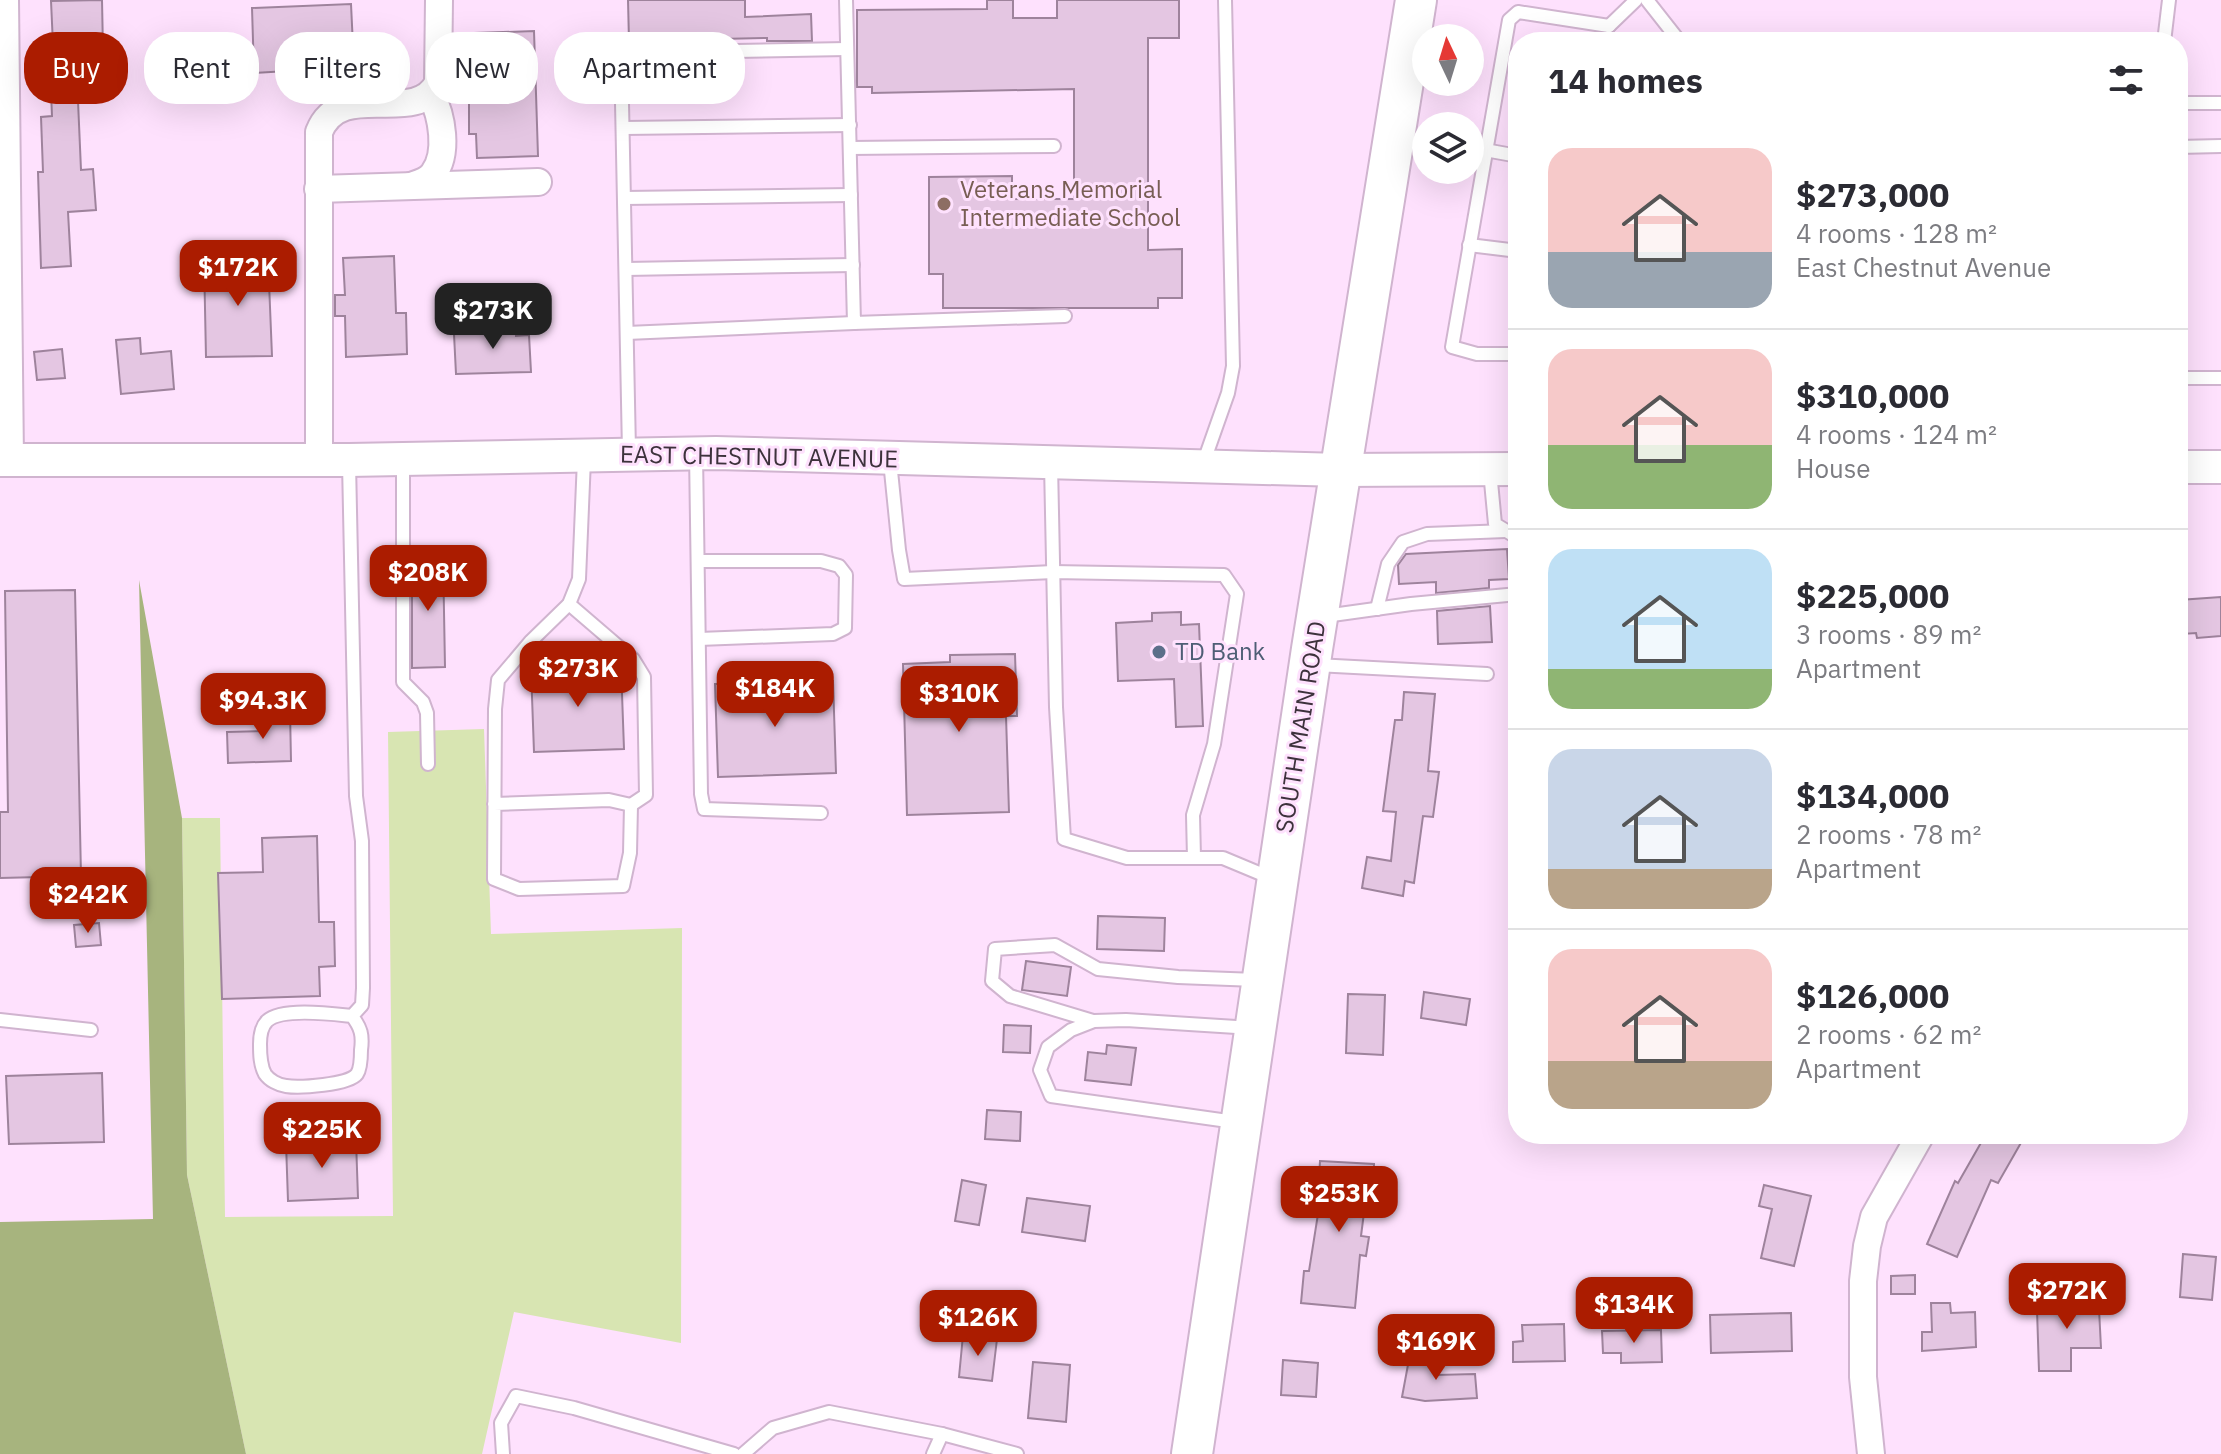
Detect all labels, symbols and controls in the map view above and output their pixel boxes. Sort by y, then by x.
north arrow [1412,24,1484,96]
map controls [1412,24,1484,184]
chip: Buy [24,32,128,104]
chip: Rent [144,32,259,104]
chip: Filters [275,32,410,104]
chip: New [426,32,538,104]
chip: Apartment [554,32,745,104]
text: 14 homes [1548,58,1703,102]
icon: filters [2104,58,2148,102]
button: layers [1412,112,1484,184]
text: $273,000 [1796,172,1949,216]
place label: Veterans Memorial Intermediate School [960,173,1181,233]
icon: home [1612,180,1708,276]
marker: Veterans Memorial Intermediate School [935,195,953,213]
text: 4 rooms · 128 m² [1796,216,1997,250]
pin: $172K [182,240,294,308]
text: $172K [198,249,278,283]
text: East Chestnut Avenue [1796,250,2051,284]
pin: $273K [437,283,549,351]
text: $273K [453,292,533,326]
text: $310,000 [1796,373,1949,417]
icon: home [1612,381,1708,477]
text: 4 rooms · 124 m² [1796,417,1997,451]
street label: EAST CHESTNUT AVENUE [620,438,899,474]
text: House [1796,451,1871,485]
pin: $208K [372,545,484,613]
text: $208K [388,554,468,588]
text: $225,000 [1796,573,1949,617]
icon: home [1612,581,1708,677]
text: 3 rooms · 89 m² [1796,617,1981,651]
street label: SOUTH MAIN ROAD [1267,619,1333,835]
place label: TD Bank [1175,635,1266,667]
pin: $273K [522,641,634,709]
marker: TD Bank [1150,643,1168,661]
text: $273K [538,650,618,684]
text: Apartment [1796,651,1921,685]
pin: $184K [719,661,831,729]
pin: $310K [903,666,1015,734]
text: $184K [735,670,815,704]
pin: $94.3K [198,673,328,741]
text: $310K [919,675,999,709]
text: $94.3K [219,682,307,716]
text: $134,000 [1796,773,1949,817]
icon: home [1612,781,1708,877]
text: 2 rooms · 78 m² [1796,817,1981,851]
text: Apartment [1796,851,1921,885]
pin: $242K [32,867,144,935]
text: $242K [48,876,128,910]
text: $126,000 [1796,973,1949,1017]
icon: home [1612,981,1708,1077]
text: 2 rooms · 62 m² [1796,1017,1981,1051]
text: Apartment [1796,1051,1921,1085]
pin: $225K [266,1102,378,1170]
text: $225K [282,1111,362,1145]
pin: $253K [1283,1166,1395,1234]
text: $253K [1299,1175,1379,1209]
pin: $272K [2011,1263,2123,1331]
text: $272K [2027,1272,2107,1306]
pin: $134K [1578,1277,1690,1345]
text: $134K [1594,1286,1674,1320]
pin: $126K [922,1290,1034,1358]
text: $126K [938,1299,1018,1333]
pin: $169K [1380,1314,1492,1382]
text: $169K [1396,1323,1476,1357]

